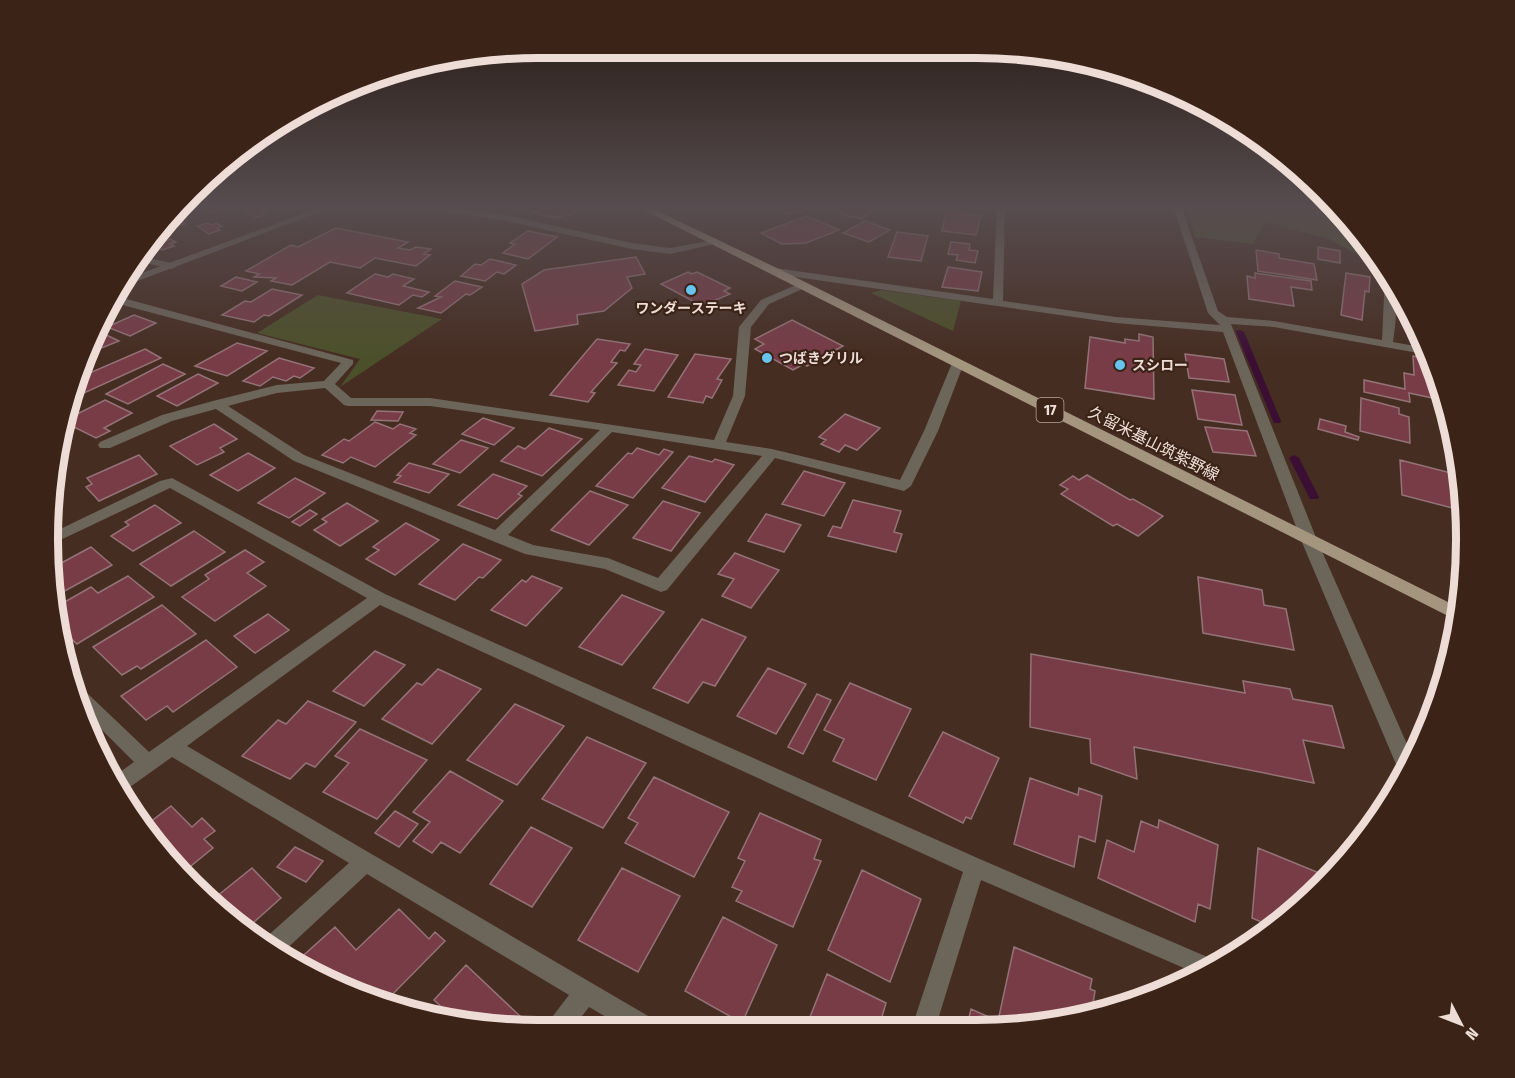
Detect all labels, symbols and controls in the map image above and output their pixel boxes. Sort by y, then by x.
marker: ワンダーステーキ [684,283,698,297]
place label: ワンダーステーキ [635,300,747,317]
place label: つばきグリル [779,350,863,367]
marker: つばきグリル [760,351,774,365]
place label: スシロー [1132,357,1188,374]
marker: スシロー [1113,358,1127,372]
road number: 17 [1036,398,1064,422]
street label: 久留米基山筑紫野線 [1085,402,1222,485]
north arrow [1431,994,1491,1054]
text: N [1462,1024,1482,1044]

